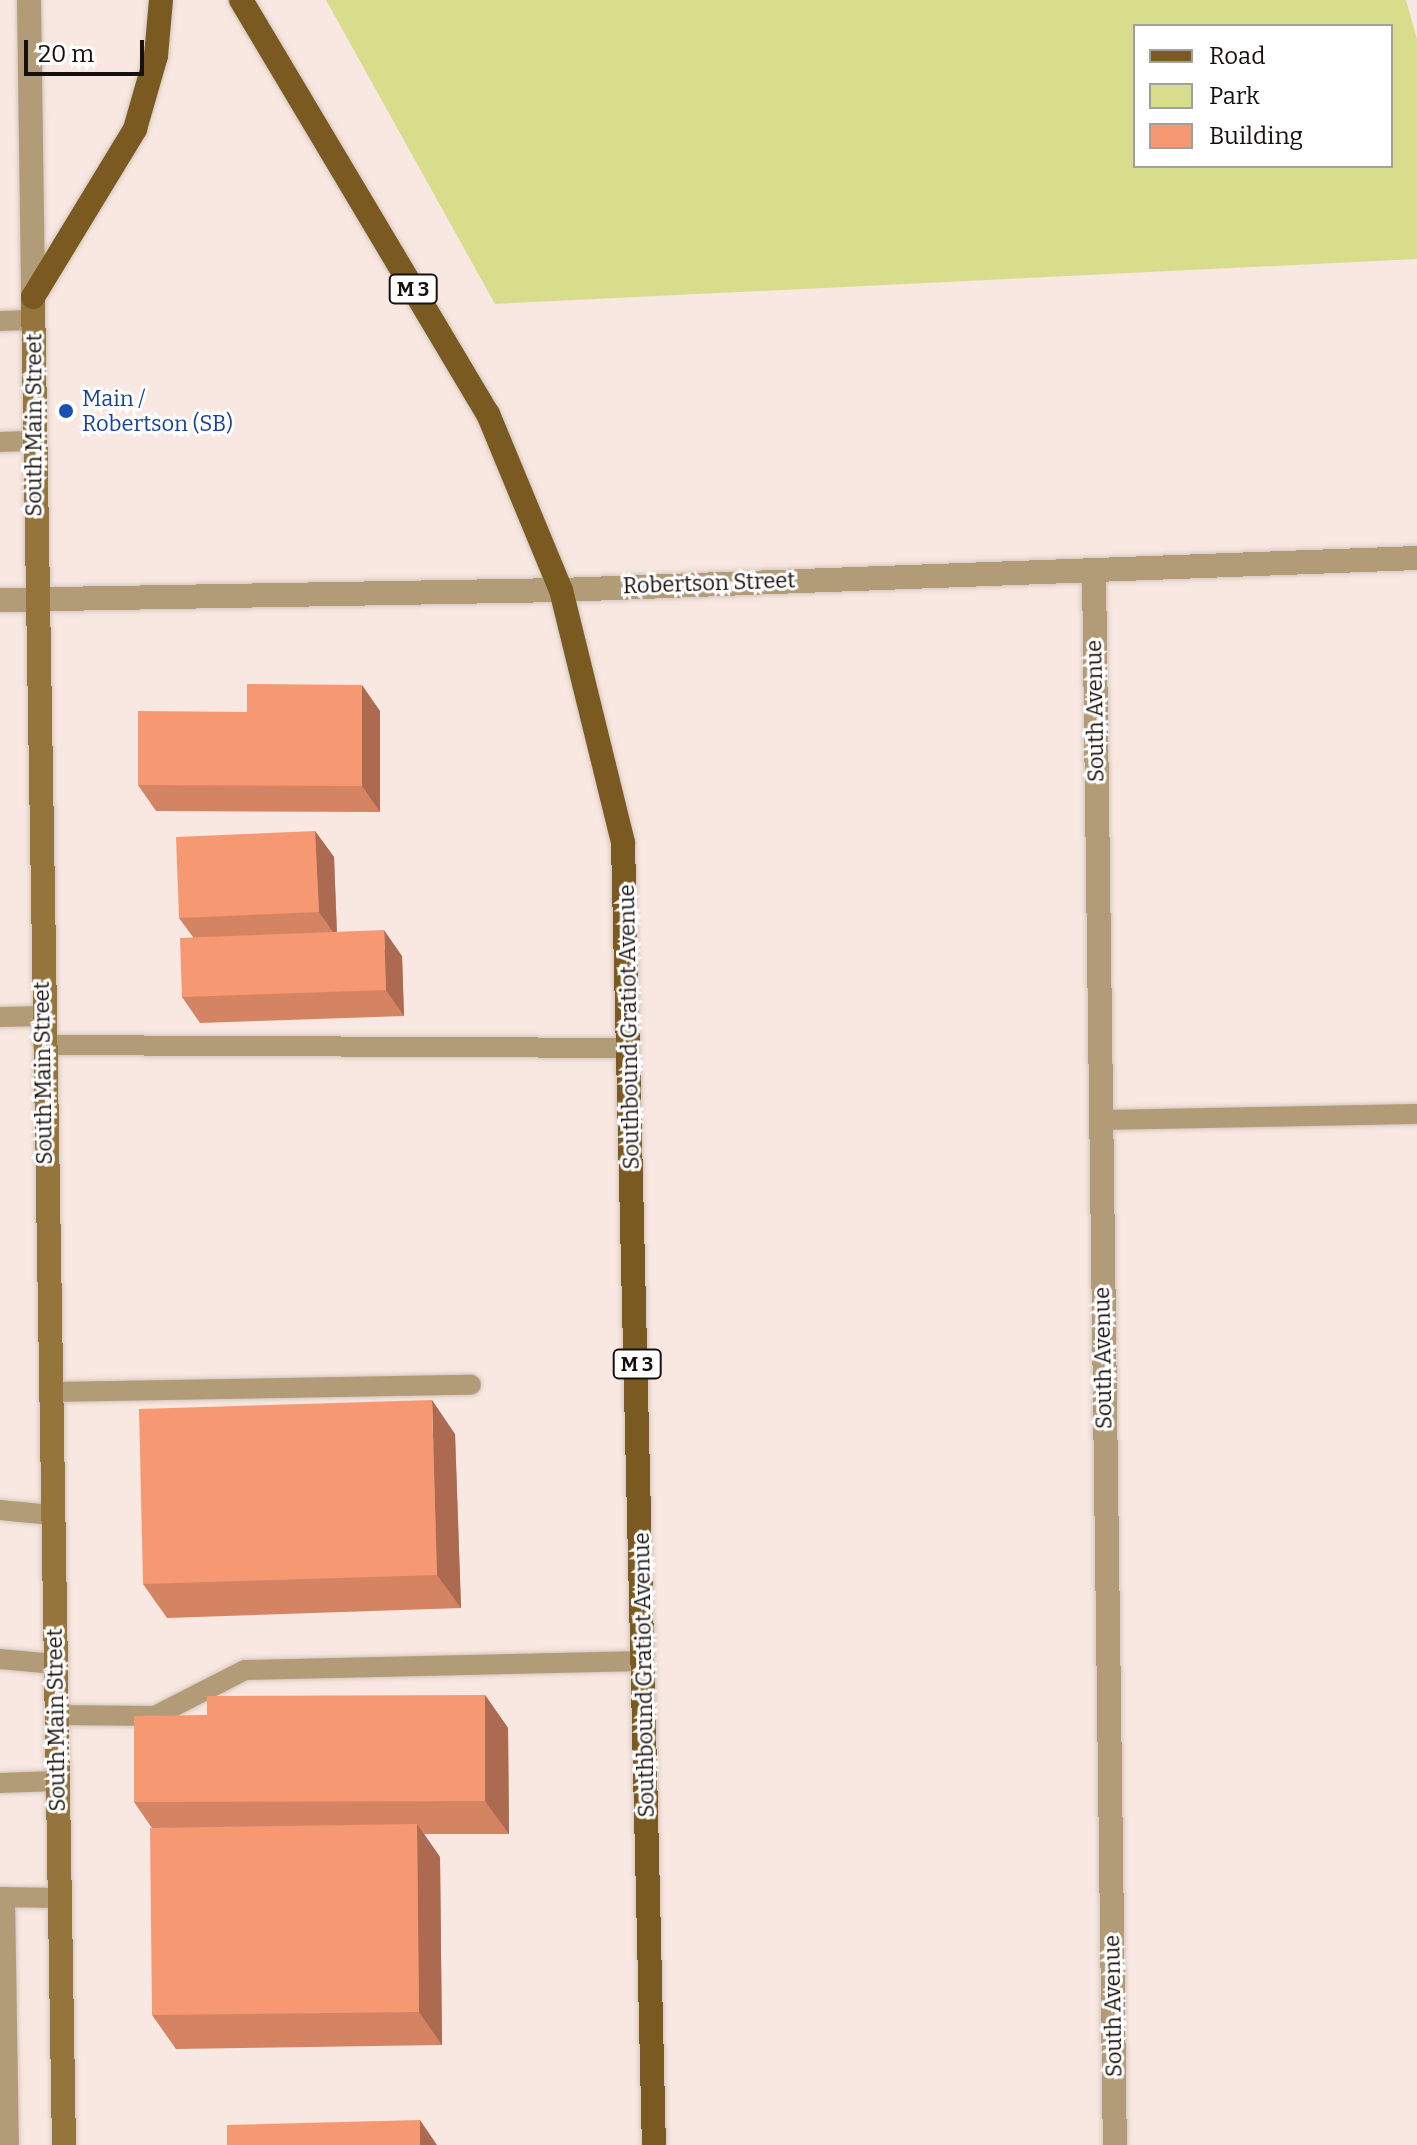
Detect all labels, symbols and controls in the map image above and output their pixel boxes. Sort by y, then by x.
scale bar [28,24,148,74]
legend [1133,24,1393,168]
text: 20 m [38,40,94,68]
text: Road [1209,42,1265,70]
text: Park [1209,82,1260,110]
text: Building [1209,122,1303,150]
road number: M 3 [387,273,439,305]
street label: South Main Street [21,333,47,517]
place label: Main / Robertson (SB) [82,385,233,436]
marker: Main / Robertson (SB) [57,402,75,420]
street label: Robertson Street [622,567,796,599]
street label: South Avenue [1081,640,1109,782]
street label: Southbound Gratiot Avenue [613,884,645,1170]
street label: South Main Street [28,981,58,1165]
street label: South Avenue [1089,1287,1117,1429]
road number: M 3 [611,1348,663,1380]
street label: Southbound Gratiot Avenue [628,1532,660,1818]
street label: South Main Street [41,1628,71,1812]
street label: South Avenue [1099,1935,1127,2077]

